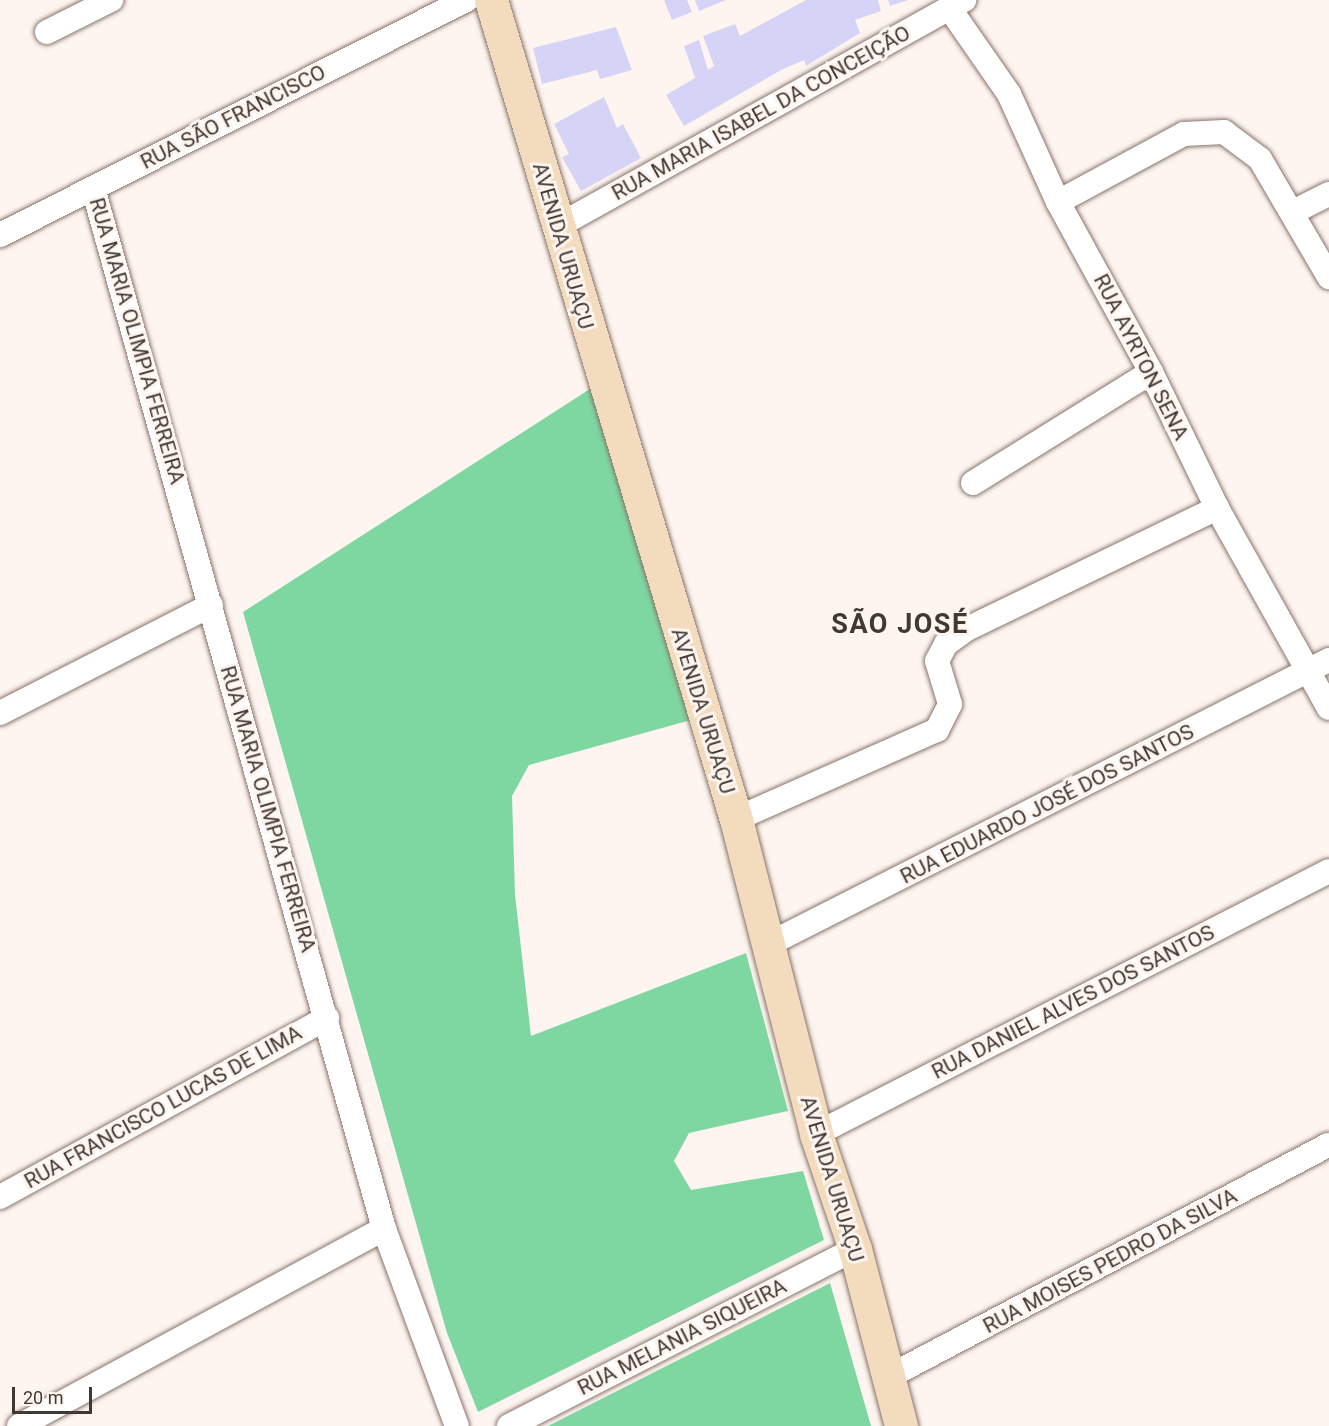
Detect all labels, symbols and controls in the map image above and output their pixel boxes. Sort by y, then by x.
street label: RUA MARIA ISABEL DA CONCEIÇÃO [607,20,915,206]
street label: RUA SÃO FRANCISCO [136,59,330,175]
street label: AVENIDA URUAÇU [527,160,599,332]
street label: RUA MARIA OLIMPIA FERREIRA [84,195,190,487]
street label: RUA AYRTON SENA [1088,270,1194,444]
district label: SÃO JOSÉ [831,609,969,641]
street label: AVENIDA URUAÇU [666,625,740,797]
street label: RUA MARIA OLIMPIA FERREIRA [215,663,321,955]
street label: RUA EDUARDO JOSÉ DOS SANTOS [896,719,1198,889]
street label: RUA DANIEL ALVES DOS SANTOS [927,920,1219,1084]
street label: RUA FRANCISCO LUCAS DE LIMA [20,1020,306,1194]
street label: AVENIDA URUAÇU [795,1093,869,1265]
street label: RUA MOISES PEDRO DA SILVA [979,1183,1241,1339]
street label: RUA MELANIA SIQUEIRA [573,1273,791,1401]
scale bar [15,1375,94,1413]
text: 20 m [23,1387,63,1408]

